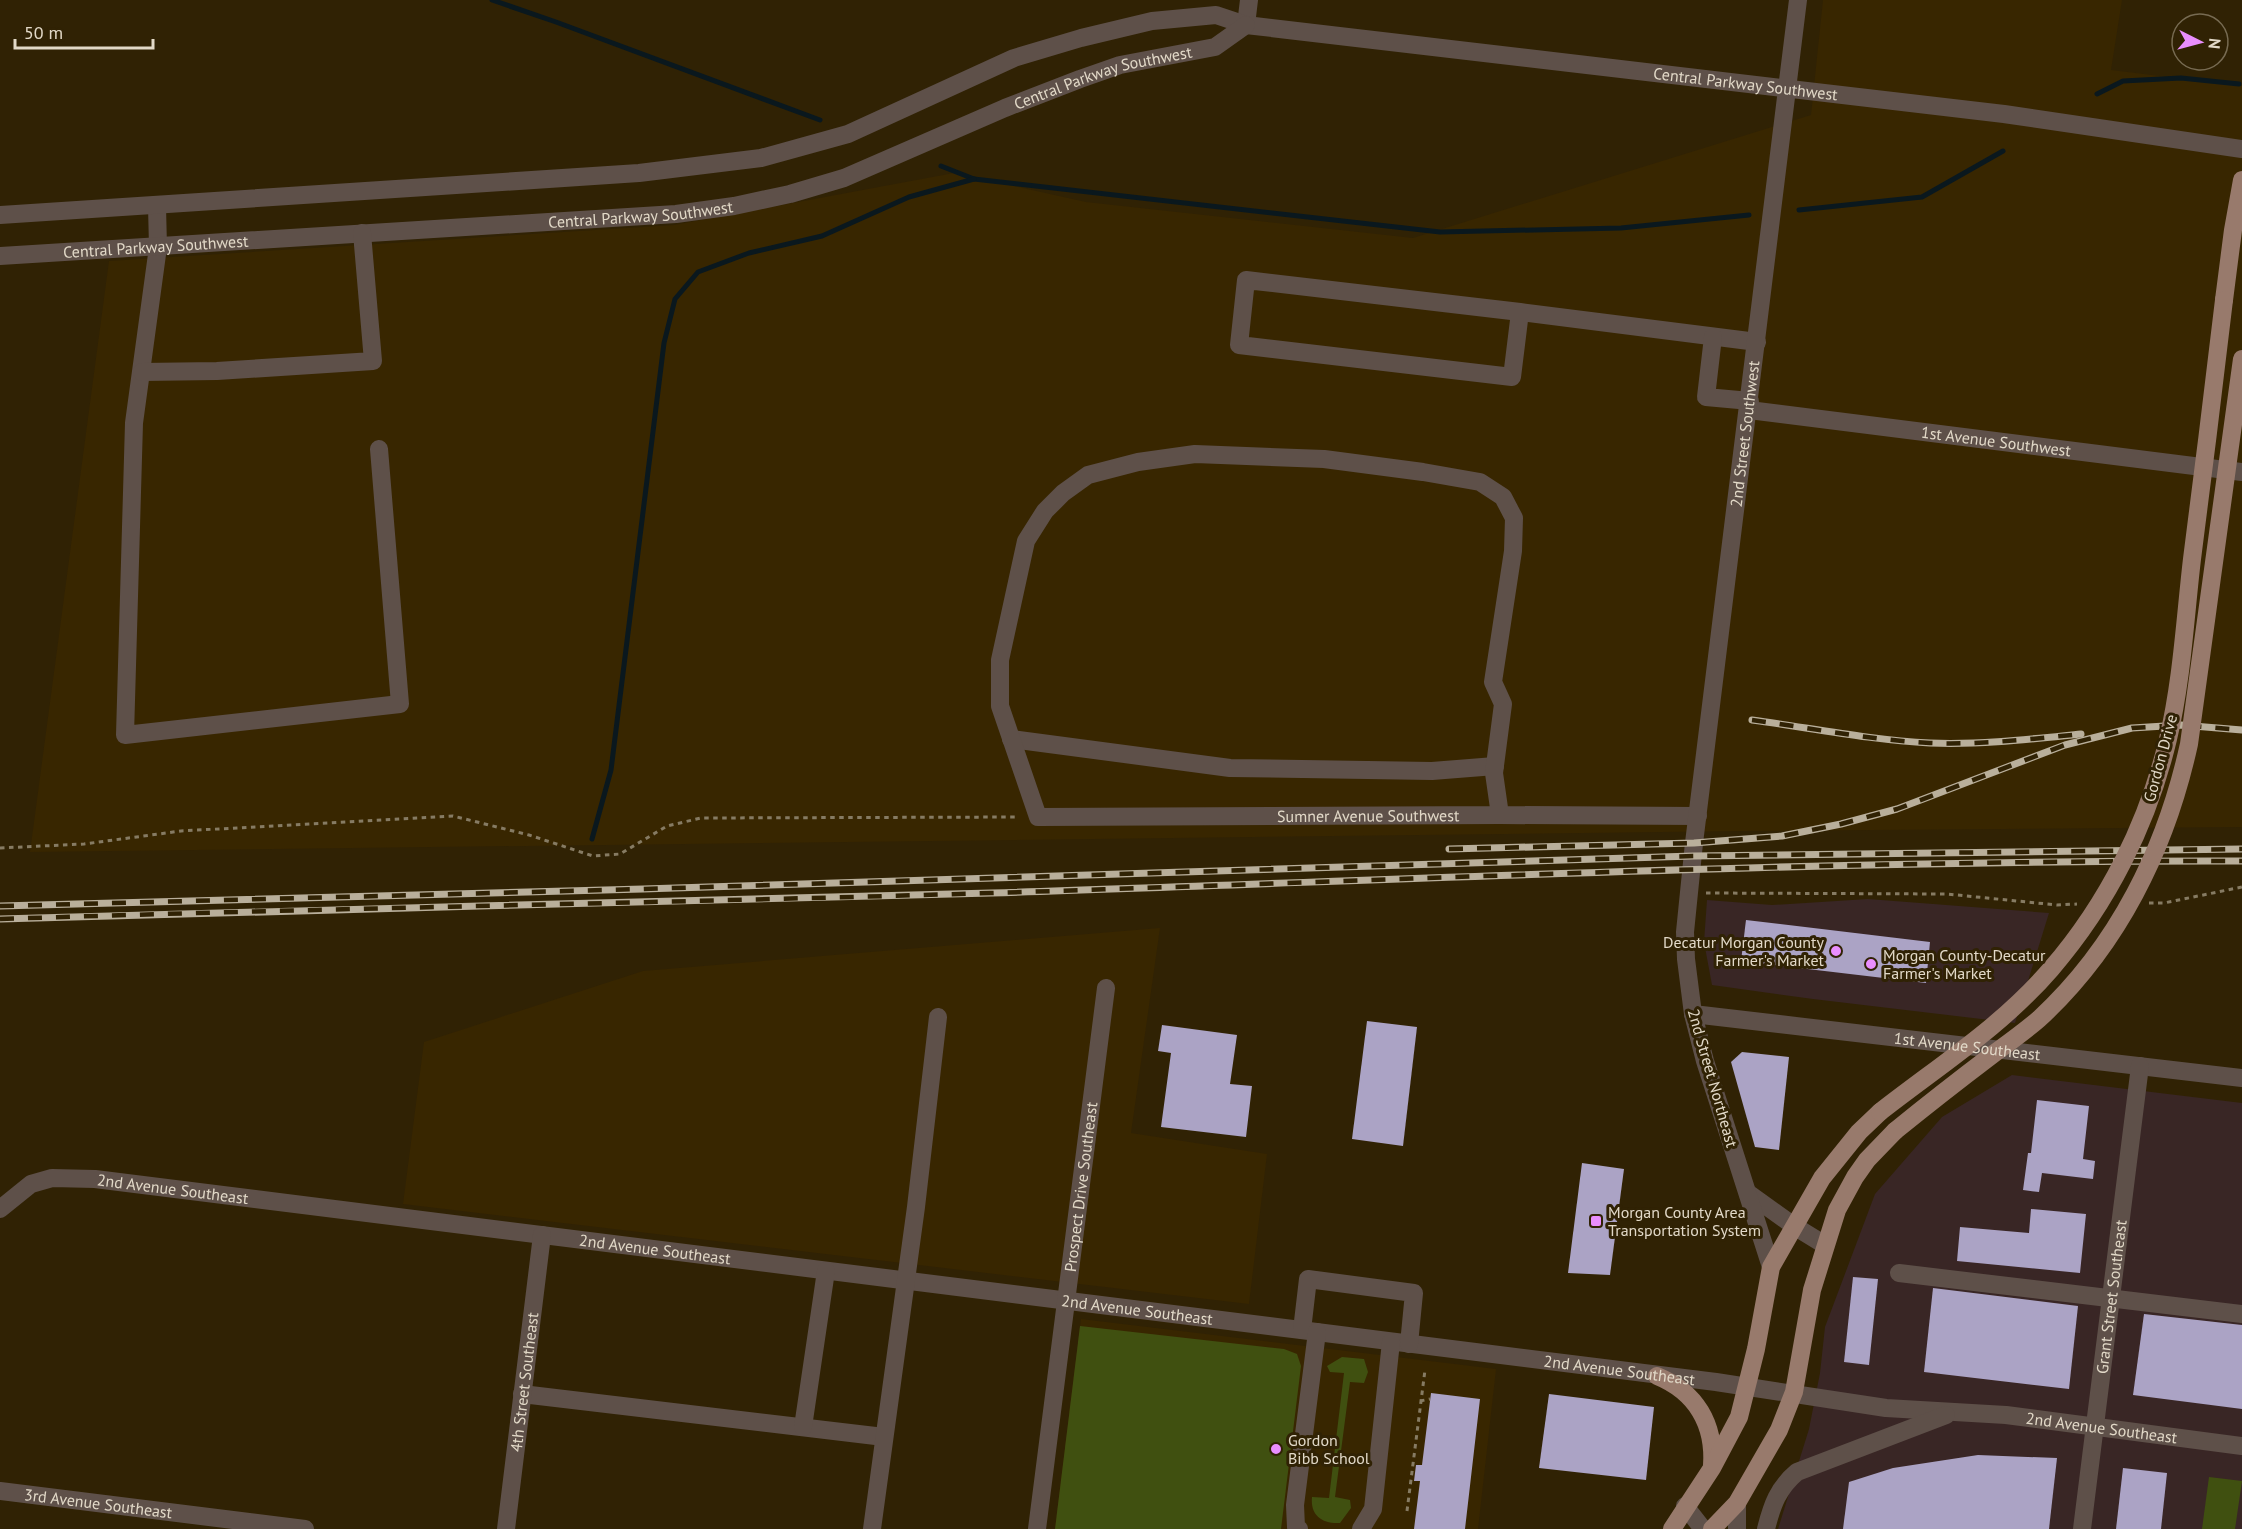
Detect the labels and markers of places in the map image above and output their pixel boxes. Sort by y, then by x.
place label: Decatur Morgan County Farmer's Market [1663,932,1825,970]
marker: Decatur Morgan County Farmer's Market [1829,944,1843,958]
place label: Morgan County-Decatur Farmer's Market [1883,945,2046,983]
marker: Morgan County-Decatur Farmer's Market [1864,957,1878,971]
place label: Morgan County Area Transportation System [1608,1202,1761,1240]
marker: Morgan County Area Transportation System [1589,1214,1603,1228]
place label: Gordon Bibb School [1288,1430,1370,1468]
marker: Gordon Bibb School [1269,1442,1283,1456]

